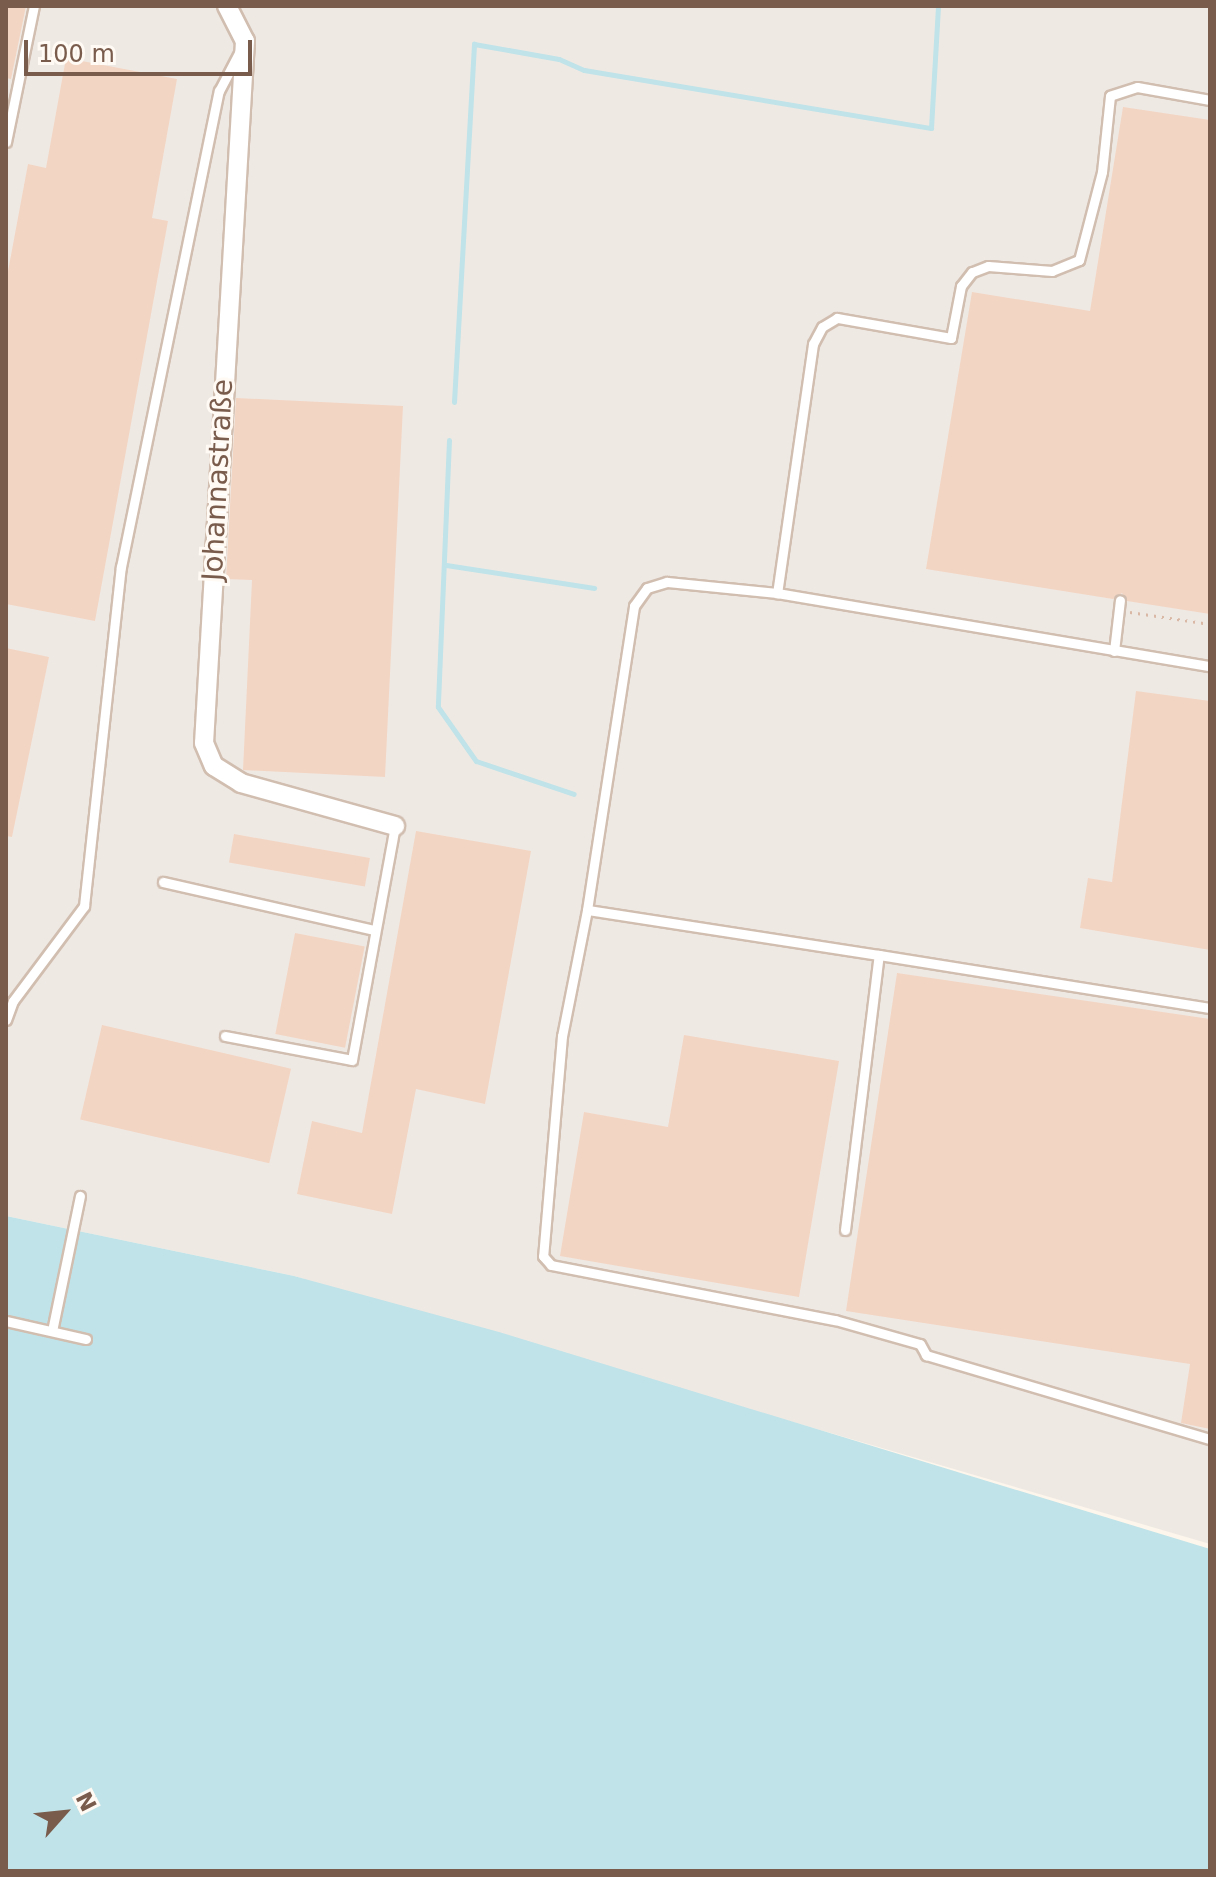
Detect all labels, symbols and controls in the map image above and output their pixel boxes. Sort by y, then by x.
scale bar [28,24,256,74]
text: 100 m [38,40,115,68]
street label: Johannastraße [196,378,240,582]
north arrow [24,1773,104,1853]
text: N [71,1788,101,1816]

